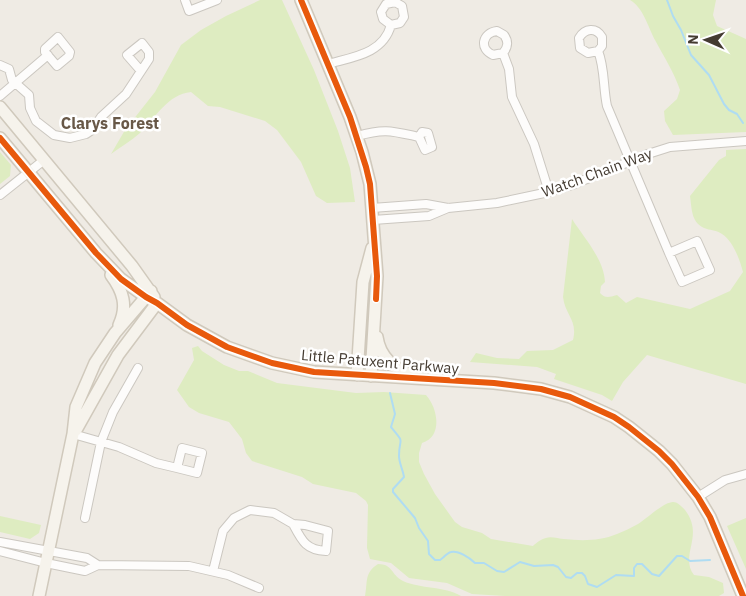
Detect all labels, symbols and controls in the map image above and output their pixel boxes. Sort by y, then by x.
north arrow [681,15,731,65]
text: N [684,34,702,45]
district label: Clarys Forest [61,113,159,133]
street label: Watch Chain Way [539,144,655,201]
street label: Little Patuxent Parkway [300,345,460,378]

